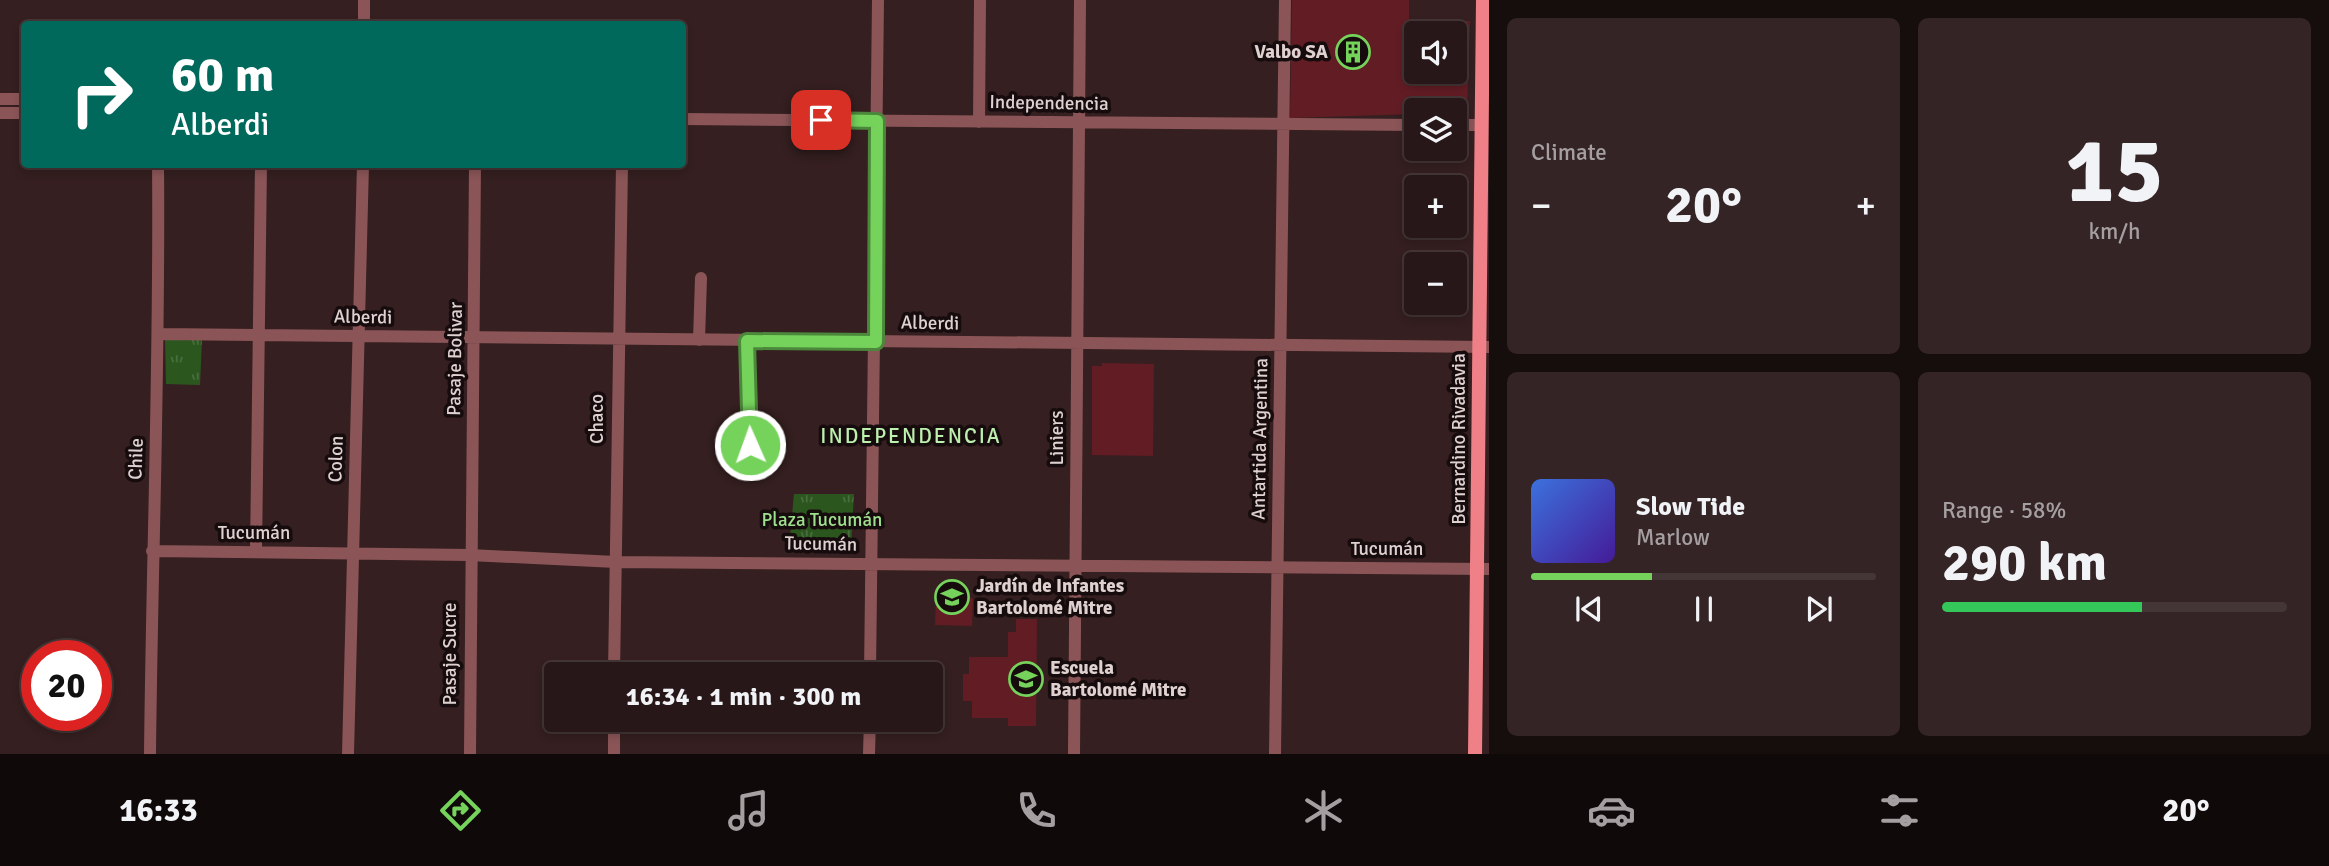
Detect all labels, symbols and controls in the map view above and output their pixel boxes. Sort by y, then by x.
map controls [1404,21,1467,315]
button: sound [1404,21,1467,84]
building icon: Valbo SA [1334,33,1372,71]
place label: Valbo SA [1254,40,1328,64]
text: 60 m [171,45,274,105]
icon: right [56,49,147,140]
pin [791,90,851,150]
street label: Independencia [989,90,1109,116]
button: layers [1404,98,1467,161]
icon: arrive [802,101,840,139]
text: Alberdi [171,105,270,144]
text: 15 [2065,115,2164,228]
text: Climate [1531,138,1607,167]
text: 20° [1665,173,1742,237]
button: + [1404,175,1467,238]
text: − [1531,182,1552,229]
text: + [1855,182,1876,229]
text: km/h [2088,217,2141,246]
button: − [1404,252,1467,315]
street label: Pasaje Bolivar [442,302,468,416]
street label: Alberdi [334,304,392,330]
street label: Alberdi [901,310,959,336]
street label: Bernardino Rivadavia [1447,353,1471,525]
street label: Antartida Argentina [1247,358,1273,520]
street label: Chaco [585,394,609,444]
position arrow [713,408,787,482]
street label: Liniers [1045,410,1069,466]
district label: INDEPENDENCIA [820,423,1002,449]
street label: Colon [323,435,349,483]
street label: Chile [123,438,149,480]
text: Slow Tide [1636,491,1745,523]
text: Range · 58% [1942,496,2066,525]
park label: Plaza Tucumán [762,508,882,532]
street label: Tucumán [218,521,290,545]
text: Marlow [1636,523,1710,552]
street label: Tucumán [784,531,858,557]
text: 290 km [1942,531,2107,595]
street label: Tucumán [1351,537,1423,561]
place label: Jardín de Infantes Bartolomé Mitre [976,574,1124,620]
school or university icon: Jardín de Infantes Bartolomé Mitre [933,578,971,616]
icon: previous [1570,590,1608,628]
icon: pause [1685,590,1723,628]
icon: next [1800,590,1838,628]
street label: Pasaje Sucre [438,603,462,705]
speed limit sign: 20 [21,640,112,731]
place label: Escuela Bartolomé Mitre [1050,656,1186,702]
school or university icon: Escuela Bartolomé Mitre [1007,660,1045,698]
text: 16:34 · 1 min · 300 m [626,681,861,713]
icon: directions [436,786,485,835]
icon: music [724,786,773,835]
icon: phone [1012,786,1061,835]
icon: climate [1299,786,1348,835]
icon: car [1587,786,1636,835]
icon: filters [1875,786,1924,835]
text: 16:33 [119,791,198,830]
text: 20° [2162,791,2210,830]

